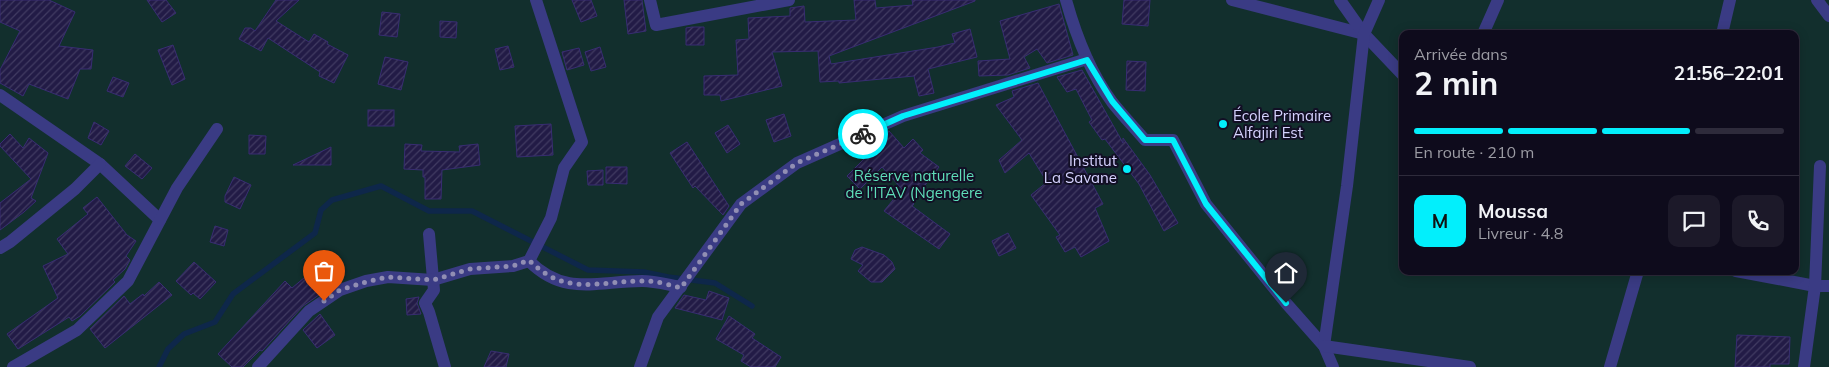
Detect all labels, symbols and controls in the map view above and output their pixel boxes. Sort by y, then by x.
text: Arrivée dans [1414,44,1508,64]
text: 21:56–22:01 [1674,61,1784,85]
text: 2 min [1414,63,1498,103]
place label: École Primaire Alfajiri Est [1233,106,1331,142]
courier [838,109,888,159]
marker: École Primaire Alfajiri Est [1217,118,1229,130]
icon: bike [849,120,877,148]
text: En route · 210 m [1414,142,1534,162]
place label: Institut La Savane [1044,151,1117,187]
marker: Institut La Savane [1121,163,1133,175]
park label: Réserve naturelle de l'ITAV (Ngengere [845,166,983,202]
button: chat [1668,195,1720,247]
button: phone [1732,195,1784,247]
text: Moussa [1478,199,1548,223]
text: M [1432,209,1448,233]
text: Livreur · 4.8 [1478,223,1563,243]
pin [303,250,345,301]
pin [1265,252,1307,303]
icon: bag [310,257,338,285]
icon: home [1272,259,1300,287]

